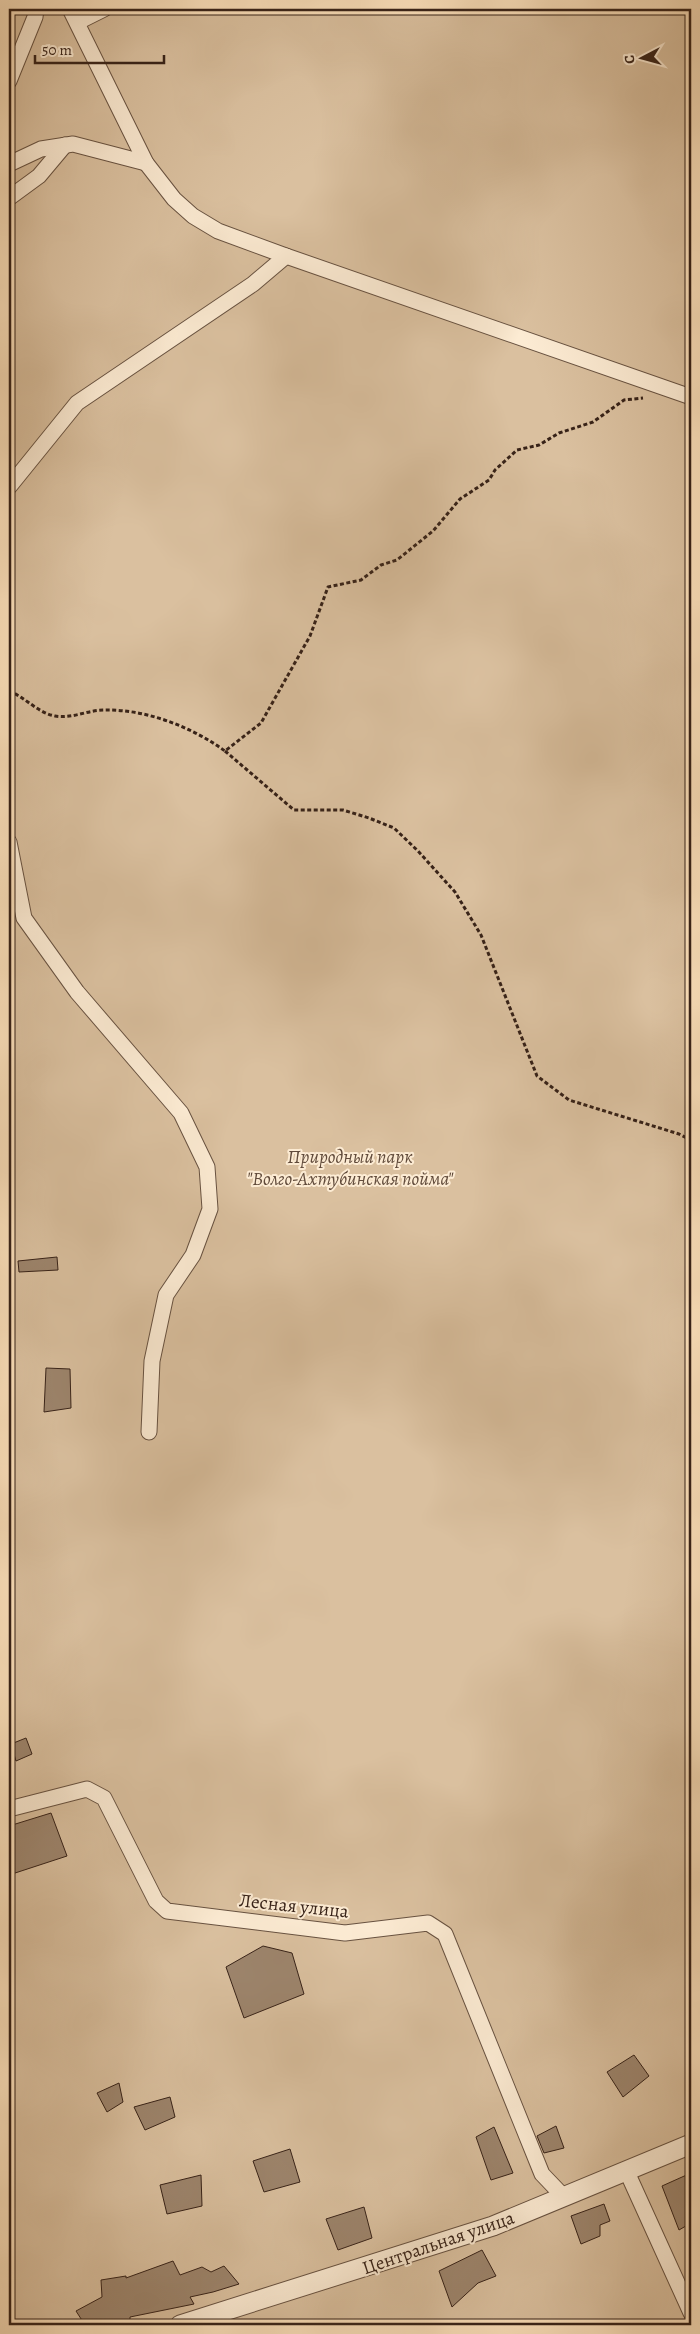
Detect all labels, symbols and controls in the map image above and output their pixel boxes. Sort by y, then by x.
scale bar [35,32,164,64]
north arrow [618,32,668,82]
text: 50 m [42,40,72,60]
text: С [620,54,639,65]
park label: Природный парк "Волго-Ахтубинская пойма" [247,1144,454,1192]
street label: Лесная улица [238,1887,350,1925]
street label: Центральная улица [359,2205,518,2281]

